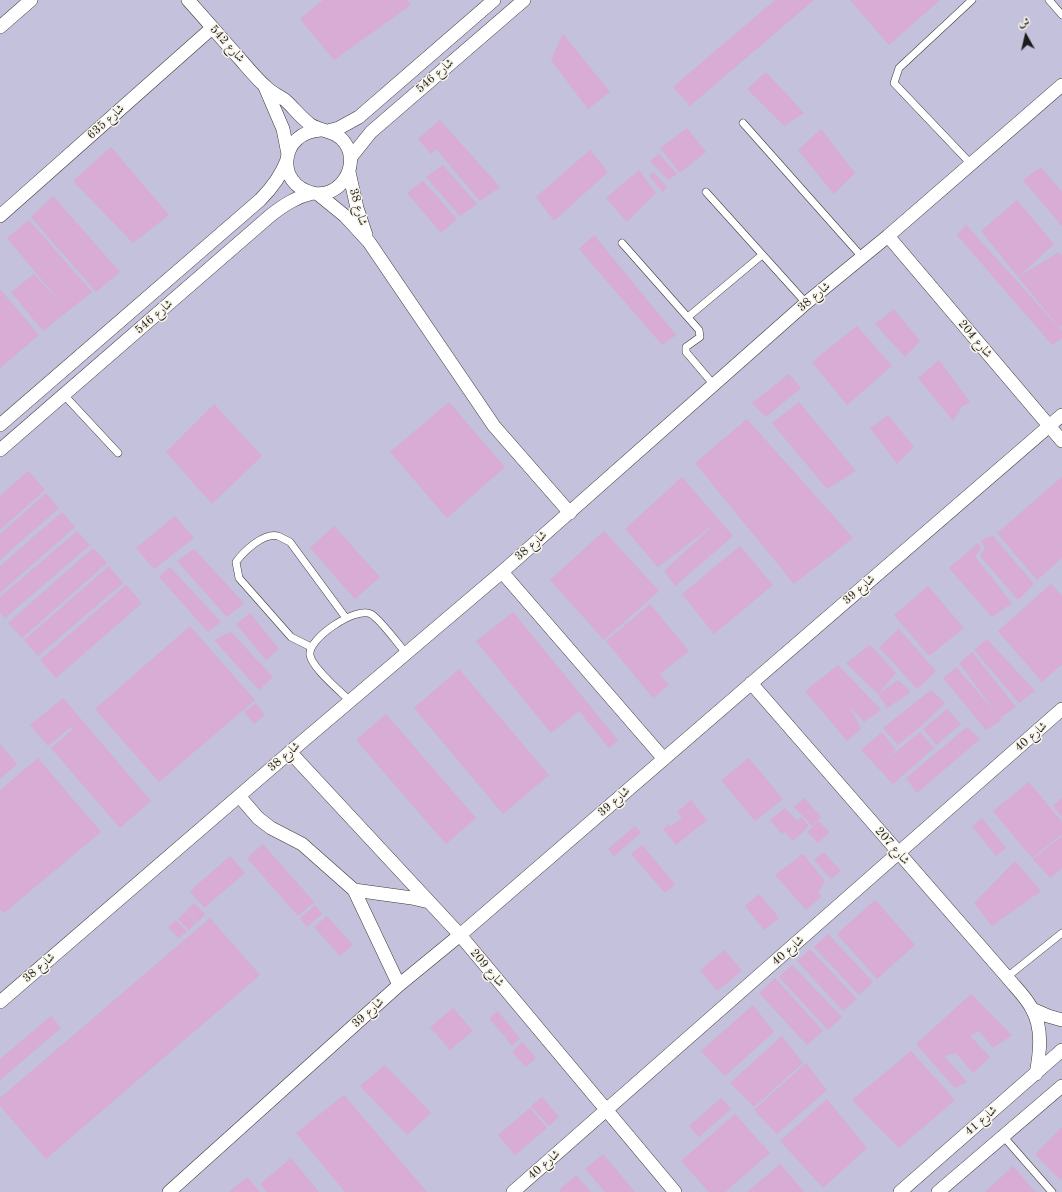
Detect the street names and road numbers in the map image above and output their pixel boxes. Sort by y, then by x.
street label: شارع 542 [207,22,247,66]
street label: شارع 546 [413,56,457,96]
street label: شارع 635 [84,102,128,142]
street label: شارع 38 [346,187,370,227]
street label: شارع 38 [795,279,833,315]
street label: شارع 546 [132,297,176,337]
street label: شارع 204 [955,317,995,361]
street label: شارع 38 [512,528,550,564]
street label: شارع 39 [840,572,878,608]
street label: شارع 40 [1012,719,1050,755]
street label: شارع 38 [265,739,303,775]
street label: شارع 39 [595,784,633,820]
street label: شارع 207 [872,824,912,868]
street label: شارع 40 [769,933,807,969]
street label: شارع 209 [467,946,507,990]
street label: شارع 38 [20,950,58,986]
street label: شارع 39 [349,995,387,1031]
street label: شارع 41 [962,1103,1000,1139]
street label: شارع 40 [525,1147,563,1183]

